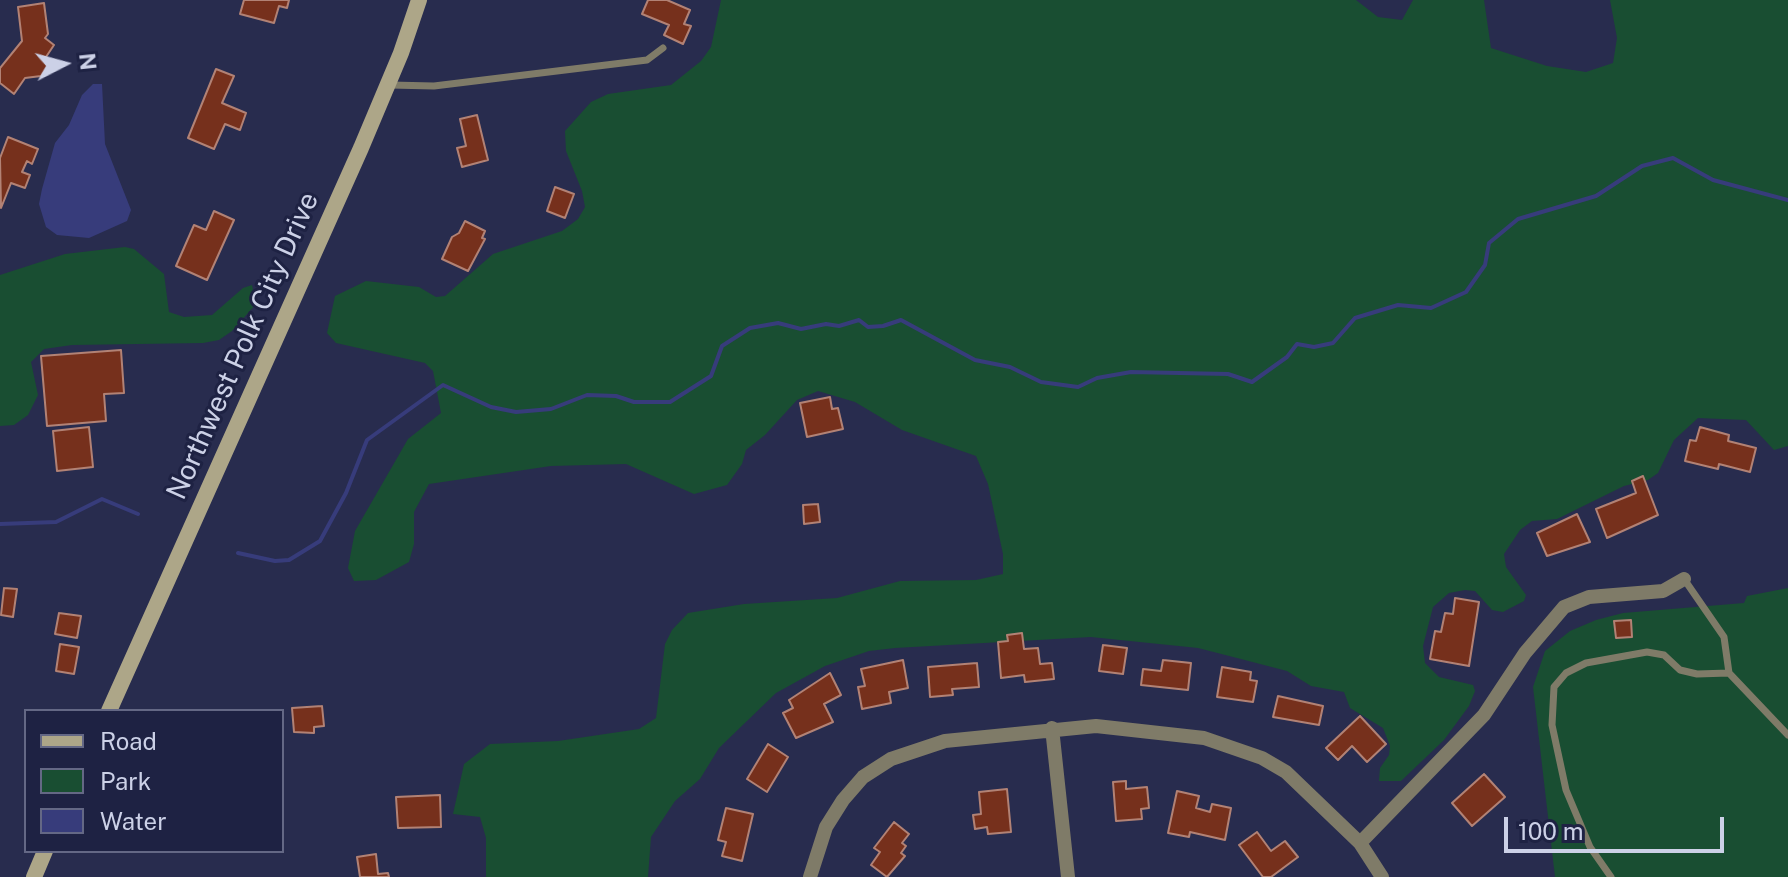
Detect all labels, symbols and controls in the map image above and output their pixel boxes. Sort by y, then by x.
north arrow [24,24,104,104]
text: N [74,52,102,71]
street label: Northwest Polk City Drive [160,187,326,505]
legend [24,709,284,853]
text: Road [100,727,157,755]
text: Park [100,767,151,795]
scale bar [1508,801,1728,851]
text: Water [100,807,167,835]
text: 100 m [1518,817,1584,845]

